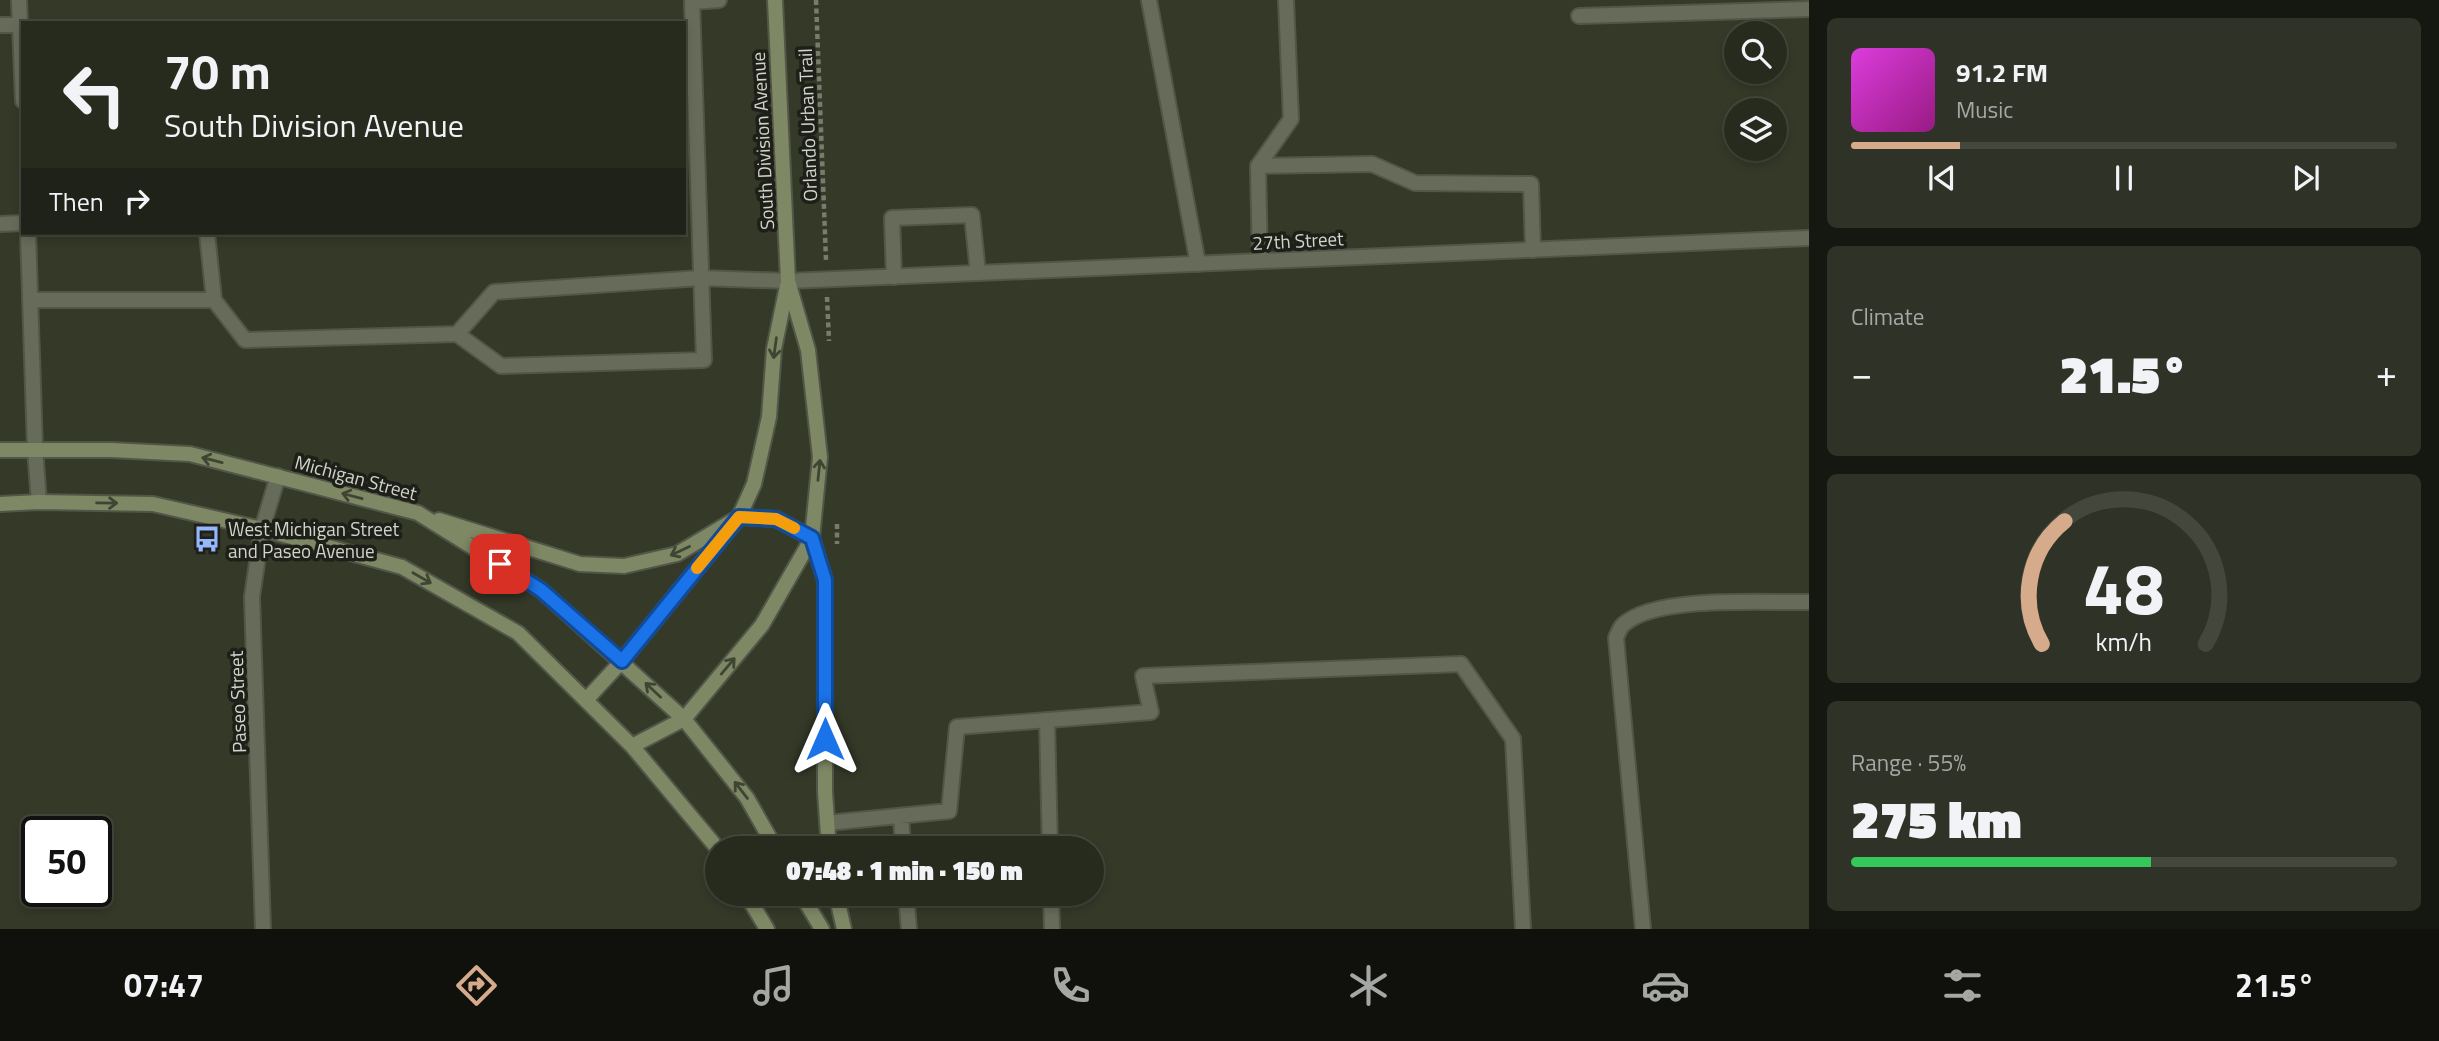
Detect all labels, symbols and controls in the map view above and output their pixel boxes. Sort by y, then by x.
map controls [1724,21,1787,161]
button: search [1724,21,1787,84]
text: 70 m [164,33,271,108]
street label: Orlando Urban Trail [790,48,824,202]
icon: left [49,49,140,140]
street label: South Division Avenue [743,51,781,231]
text: 91.2 FM [1956,53,2048,92]
text: Music [1956,92,2013,127]
button: layers [1724,98,1787,161]
text: South Division Avenue [164,101,464,149]
icon: previous [1923,159,1961,197]
icon: pause [2105,159,2143,197]
icon: next [2287,159,2325,197]
text: Then [49,182,104,221]
icon: right [118,182,156,220]
street label: 27th Street [1252,223,1345,257]
text: Climate [1851,299,1924,334]
text: 21.5° [2059,334,2189,413]
one-way arrow [769,336,782,359]
text: − [1851,344,1872,402]
text: + [2376,344,2397,402]
street label: Michigan Street [292,447,421,507]
one-way arrow [201,453,224,466]
one-way arrow [813,460,826,482]
one-way arrow [341,489,364,502]
one-way arrow [96,496,119,510]
place label: West Michigan Street and Paseo Avenue [228,514,399,565]
bus stop icon: West Michigan Street and Paseo Avenue [192,524,222,554]
text: 48 [2083,533,2165,643]
pin [470,534,530,594]
icon: arrive [481,545,519,583]
one-way arrow [670,545,691,558]
one-way arrow [411,572,432,585]
text: km/h [2096,623,2152,661]
street label: Paseo Street [221,650,253,754]
one-way arrow [720,658,735,676]
one-way arrow [645,682,662,699]
position arrow [788,702,862,776]
text: Range · 55% [1851,745,1966,780]
text: 275 km [1851,779,2022,858]
one-way arrow [733,782,748,800]
speed limit sign: 50 [21,816,112,907]
text: 07:48 · 1 min · 150 m [786,851,1023,890]
text: 07:47 [124,961,204,1009]
icon: directions [452,961,501,1010]
icon: music [749,961,798,1010]
icon: phone [1046,961,1095,1010]
icon: climate [1344,961,1393,1010]
icon: car [1641,961,1690,1010]
icon: filters [1938,961,1987,1010]
text: 21.5° [2235,961,2315,1009]

